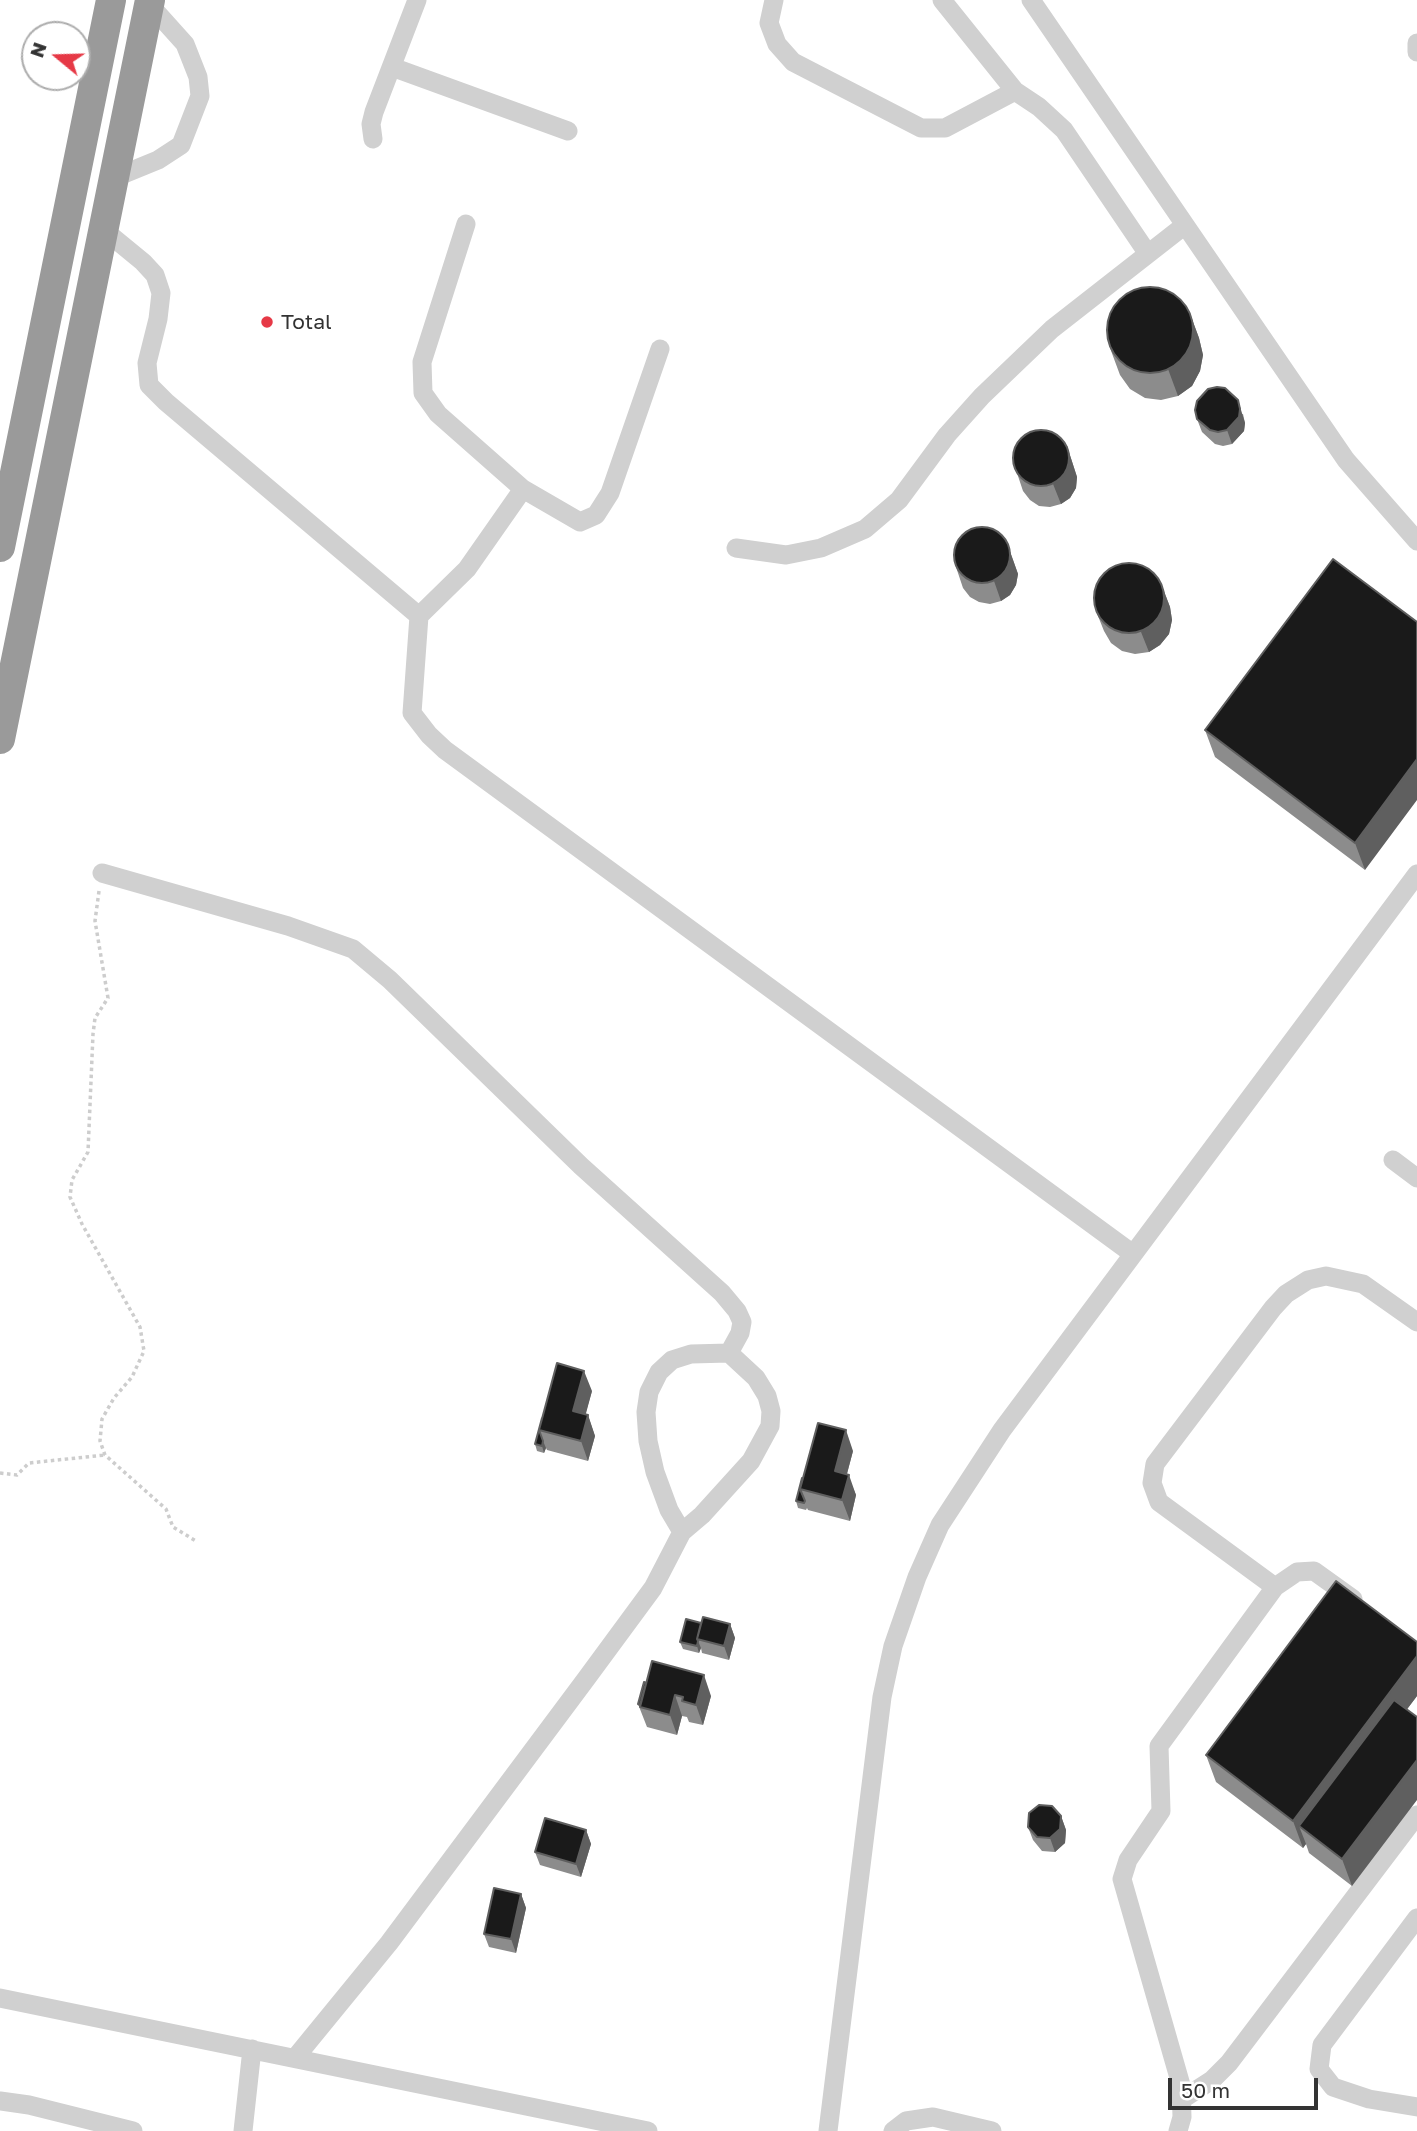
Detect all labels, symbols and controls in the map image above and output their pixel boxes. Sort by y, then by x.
north arrow [21,21,91,91]
text: N [24,39,51,60]
place label: Total [281,309,332,335]
marker: Total [259,314,275,330]
scale bar [1172,2064,1322,2108]
text: 50 m [1181,2077,1230,2103]

